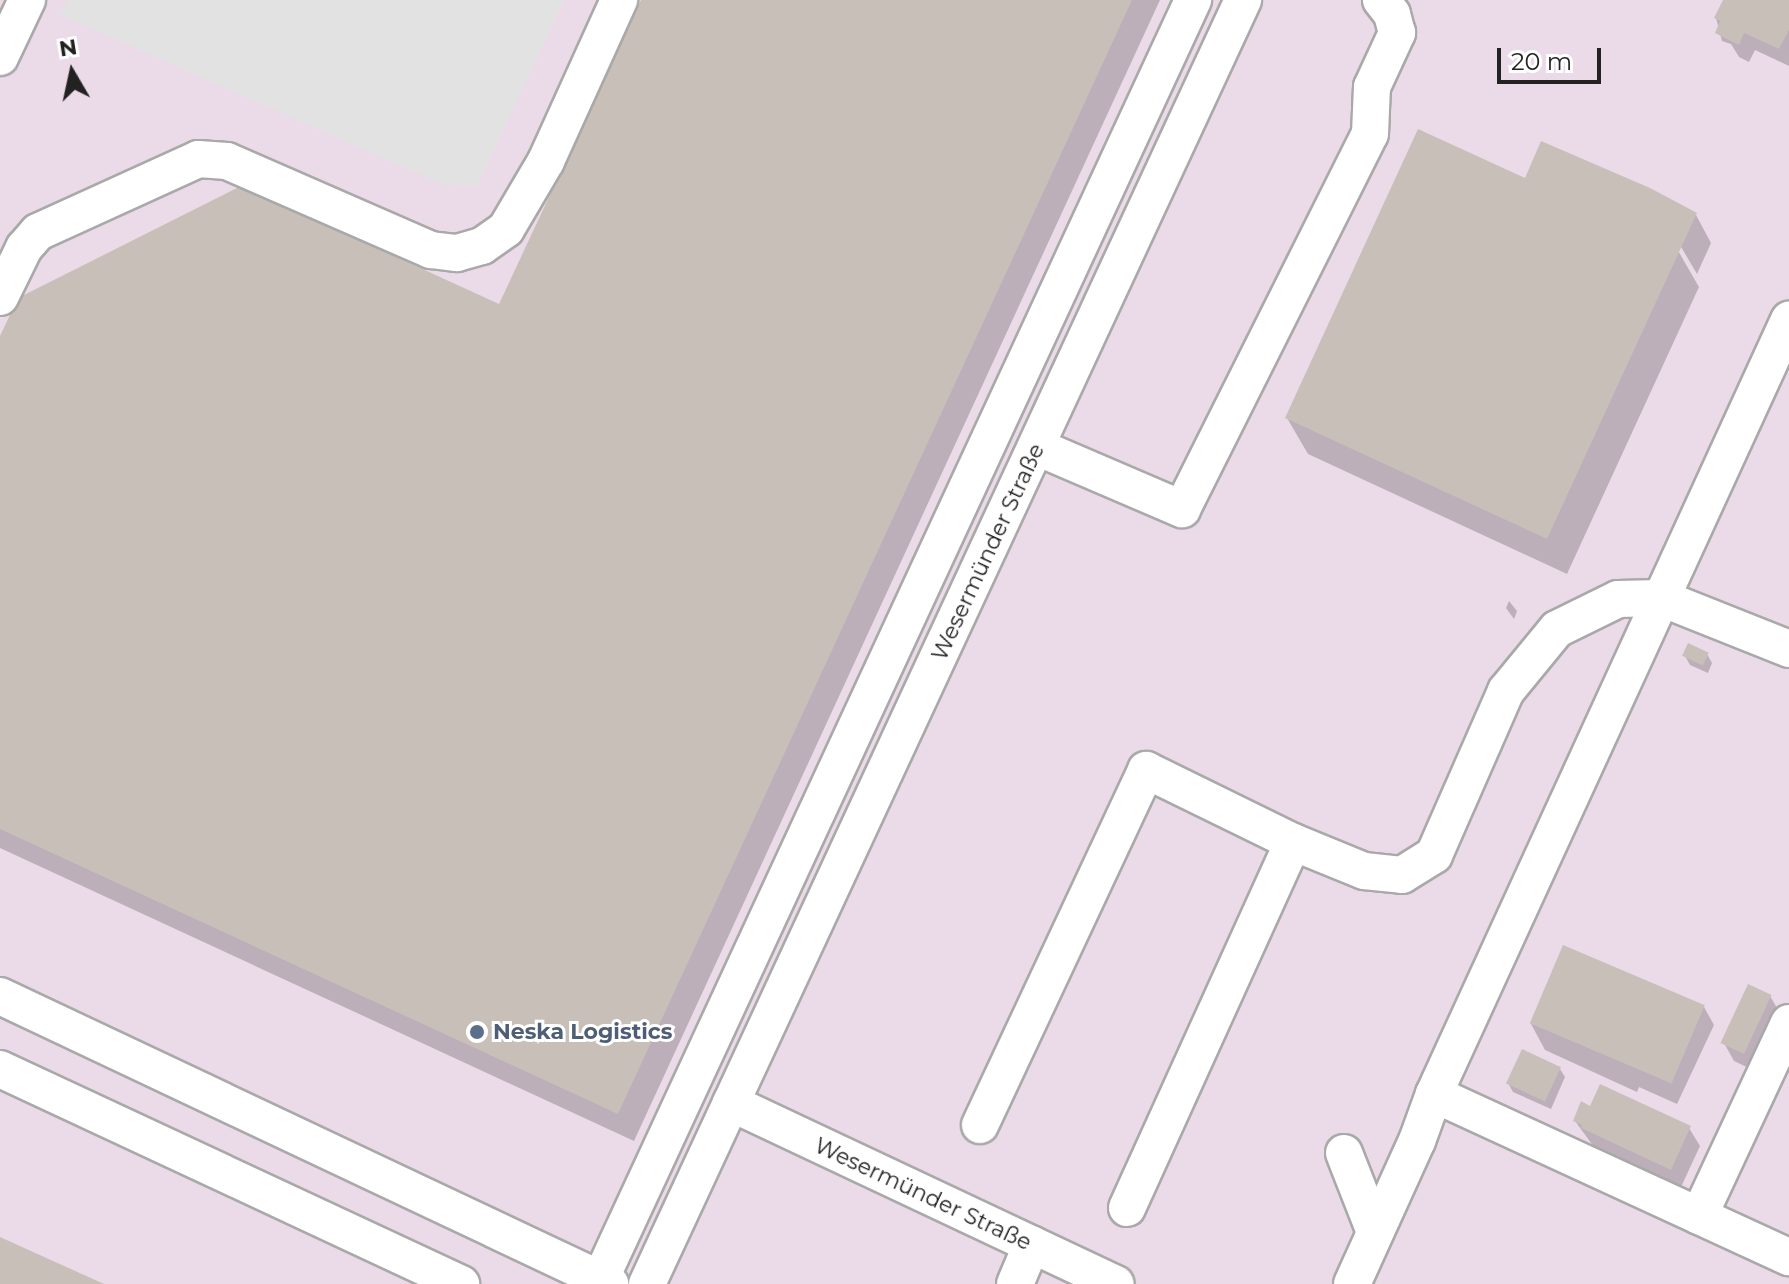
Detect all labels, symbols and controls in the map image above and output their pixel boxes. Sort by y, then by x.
north arrow [32,32,112,112]
scale bar [1501,32,1605,82]
text: N [57,33,79,63]
text: 20 m [1511,47,1572,76]
street label: Wesermünder Straße [926,439,1050,665]
place label: Neska Logistics [493,1019,673,1045]
marker: Neska Logistics [468,1023,486,1041]
street label: Wesermünder Straße [810,1132,1036,1256]

